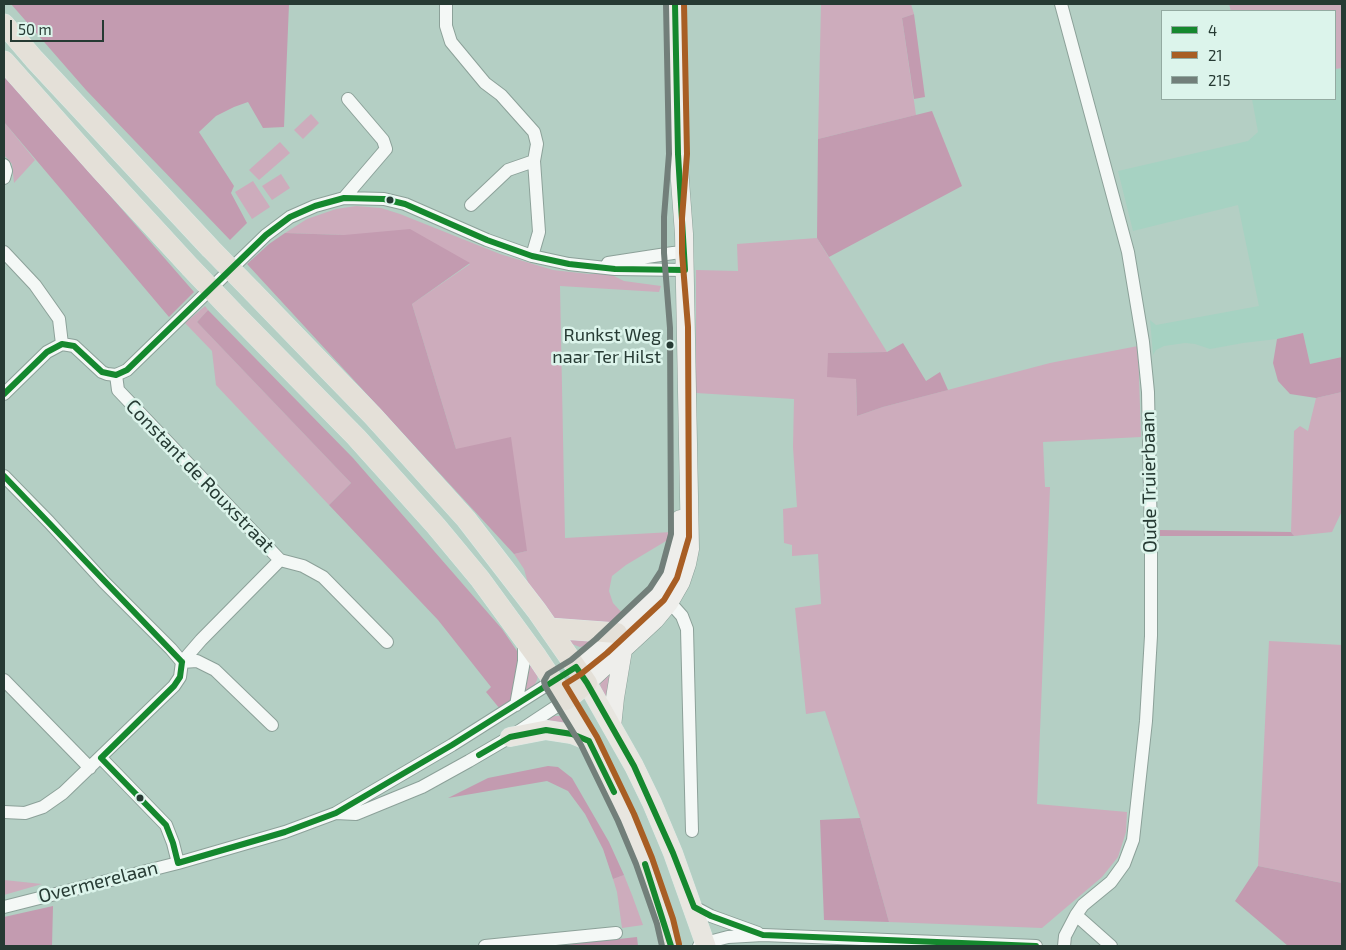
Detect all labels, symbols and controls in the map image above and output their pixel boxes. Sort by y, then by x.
scale bar [12,10,106,42]
legend [1161,10,1336,100]
text: 50 m [18,20,52,38]
text: 4 [1208,21,1217,39]
text: 21 [1208,46,1222,64]
text: 215 [1208,71,1230,89]
unlabelled marker [385,195,395,205]
place label: Runkst Weg naar Ter Hilst [552,324,661,366]
marker: Runkst Weg naar Ter Hilst [665,340,675,350]
street label: Constant de Rouxstraat [121,395,279,557]
street label: Oude Truierbaan [1136,411,1162,553]
unlabelled marker [135,793,145,803]
street label: Overmerelaan [36,856,160,908]

